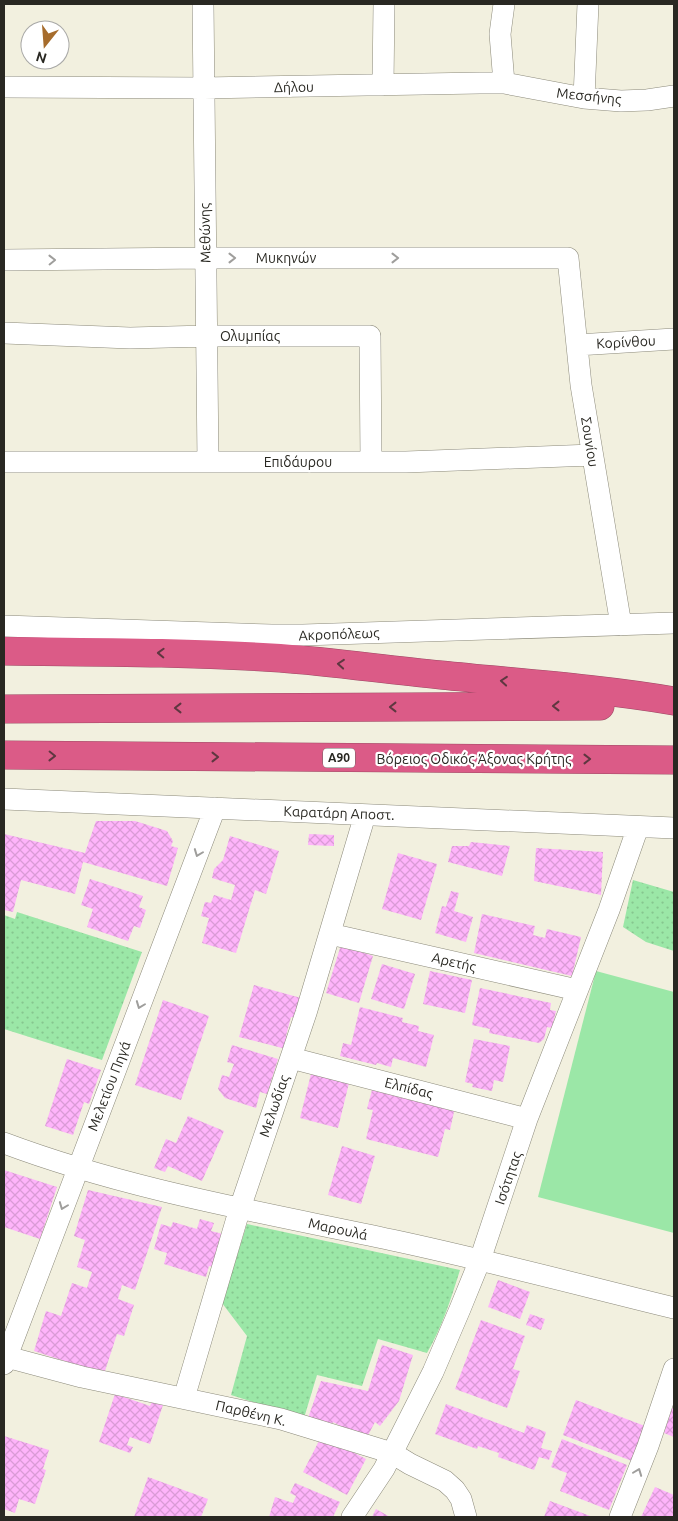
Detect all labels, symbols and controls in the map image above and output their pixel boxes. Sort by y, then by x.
north arrow [20,20,70,70]
text: N [34,48,49,67]
street label: Δήλου [274,79,314,95]
street label: Μεσσήνης [556,85,623,107]
street label: Μεθώνης [196,202,214,263]
street label: Μυκηνών [256,250,316,266]
one-way arrow [229,253,237,263]
one-way arrow [392,253,399,263]
one-way arrow [49,255,57,265]
street label: Ολυμπίας [220,328,281,344]
street label: Κορίνθου [596,332,656,352]
street label: Σουνίου [578,416,602,468]
street label: Επιδάυρου [264,454,332,470]
street label: Ακροπόλεως [298,625,380,643]
one-way arrow [157,647,165,658]
one-way arrow [336,659,344,670]
one-way arrow [500,676,508,687]
one-way arrow [551,701,559,711]
one-way arrow [389,702,396,712]
one-way arrow [174,703,182,713]
road number: Α90 [323,748,355,768]
one-way arrow [49,750,57,761]
street label: Βόρειος Οδικός Άξονας Κρήτης [377,751,572,767]
one-way arrow [212,752,219,762]
one-way arrow [584,754,592,764]
street label: Καρατάρη Αποστ. [283,803,395,823]
one-way arrow [194,849,204,857]
street label: Αρετής [430,949,478,975]
one-way arrow [136,1000,146,1009]
street label: Μελετίου Πηγά [84,1038,134,1133]
street label: Μελωδίας [256,1072,292,1139]
street label: Ελπίδας [383,1074,436,1102]
street label: Ισότητας [491,1149,525,1207]
one-way arrow [59,1201,69,1210]
street label: Μαρουλά [307,1215,370,1243]
street label: Παρθένη Κ. [214,1397,288,1429]
one-way arrow [632,1468,642,1477]

